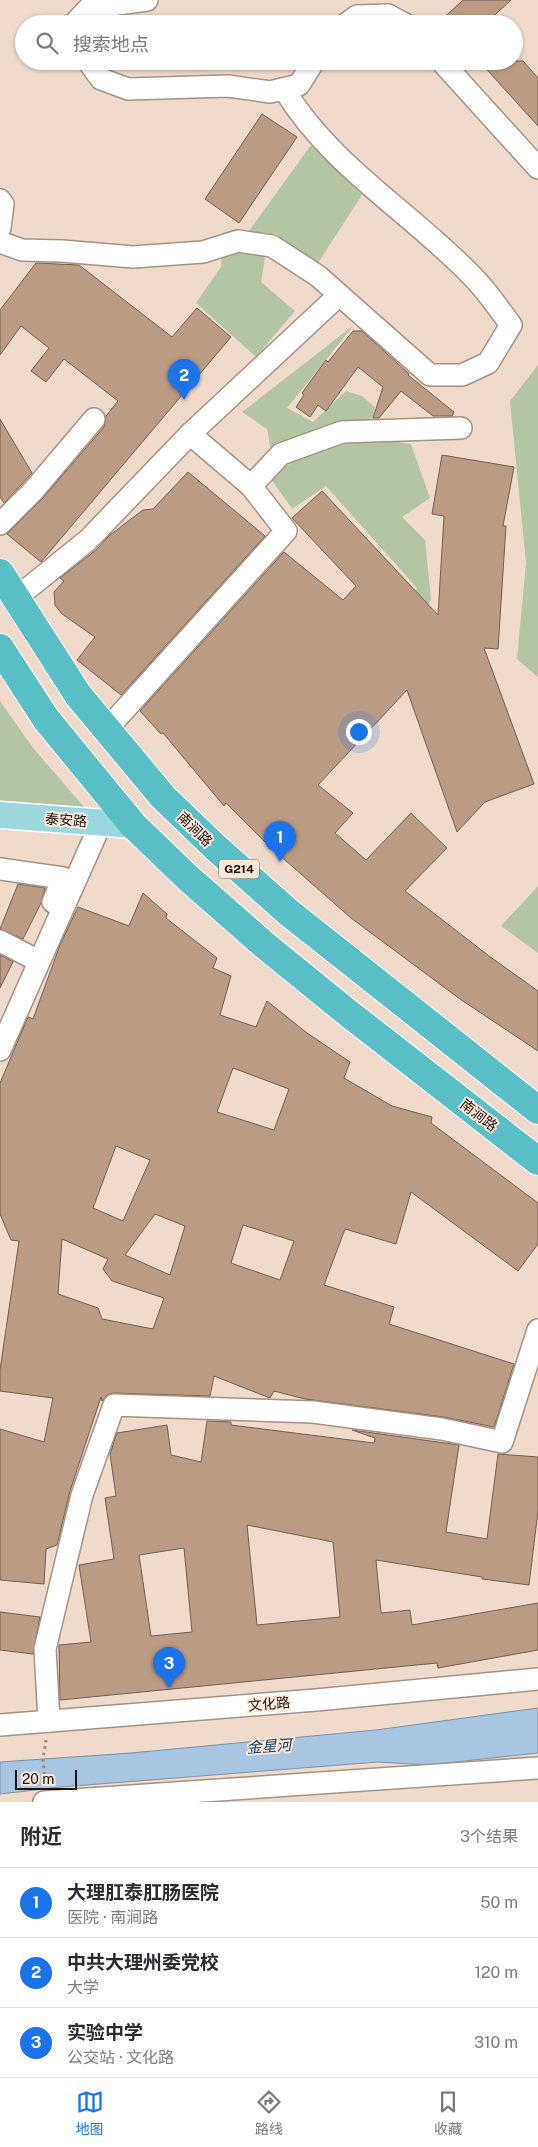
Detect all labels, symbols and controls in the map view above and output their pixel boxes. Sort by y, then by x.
search box [15,15,523,70]
icon: search [33,29,61,57]
text: 搜索地点 [73,33,149,55]
pin: 2 [168,359,200,400]
your location [346,719,372,745]
street label: 南涧路 [174,809,216,849]
street label: 泰安路 [44,811,88,829]
pin: 1 [264,821,296,862]
road number: G214 [219,860,259,879]
street label: 南涧路 [458,1096,500,1134]
pin: 3 [153,1647,185,1688]
street label: 文化路 [247,1694,291,1714]
water label: 金星河 [246,1736,295,1756]
scale bar [15,1767,78,1790]
text: 20 m [22,1771,54,1787]
text: 附近 [20,1824,62,1849]
text: 3个结果 [460,1827,518,1846]
text: 大理肛泰肛肠医院 [67,1881,219,1903]
text: 1 [33,1893,39,1912]
text: 50 m [480,1893,518,1912]
text: 医院 · 南涧路 [67,1908,158,1927]
text: 中共大理州委党校 [67,1951,219,1973]
text: 2 [31,1963,41,1982]
text: 120 m [474,1963,518,1982]
text: 大学 [67,1978,99,1997]
text: 实验中学 [67,2021,143,2043]
text: 3 [31,2033,41,2052]
text: 310 m [474,2033,518,2052]
text: 公交站 · 文化路 [67,2048,174,2067]
tab: 地图 [76,2088,104,2138]
tab: 路线 [255,2088,283,2138]
tab: 收藏 [434,2088,462,2138]

